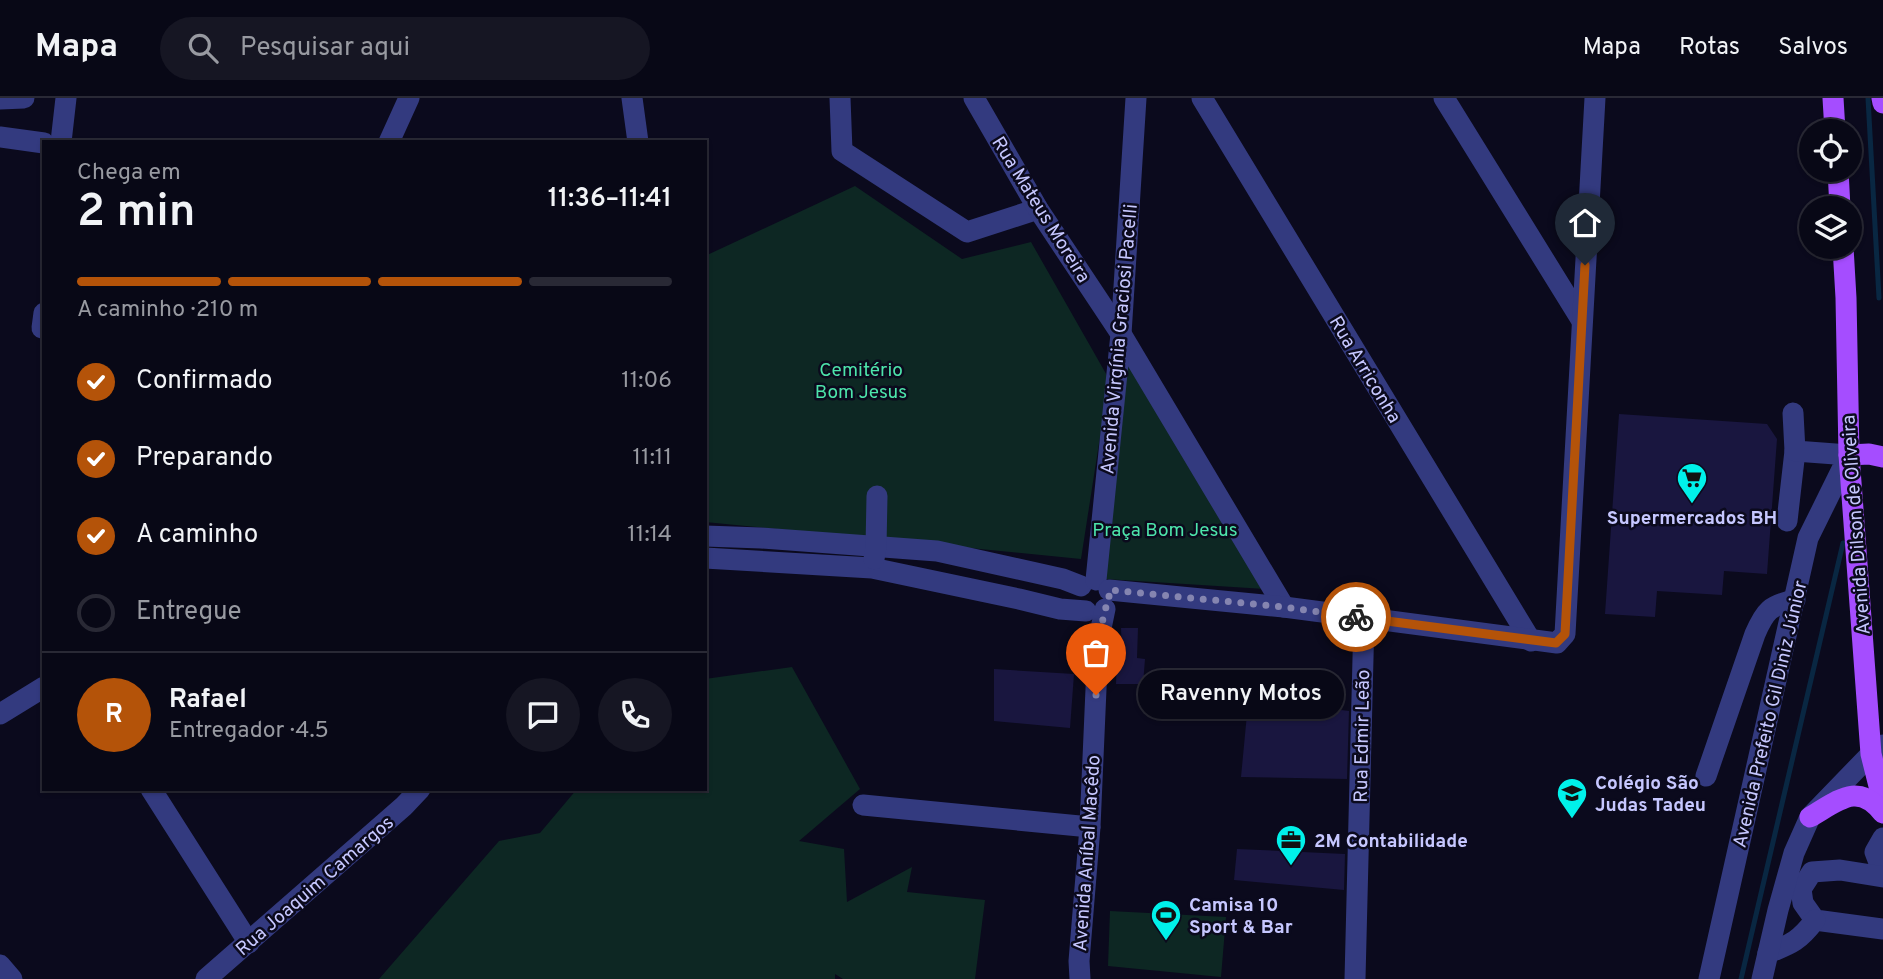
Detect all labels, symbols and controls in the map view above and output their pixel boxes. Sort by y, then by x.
search box [160,17,650,80]
text: Mapa [35,27,118,69]
icon: search [184,29,222,67]
text: Pesquisar aqui [240,32,410,65]
text: Mapa [1583,33,1641,63]
text: Rotas [1679,33,1740,63]
text: Salvos [1778,33,1848,63]
map controls [1799,119,1862,259]
button: locate [1799,119,1862,182]
street label: Rua Mateus Moreira [986,132,1095,288]
text: Chega em [77,159,181,188]
text: 11:36–11:41 [548,183,672,216]
text: 2 min [77,184,196,243]
pin [1555,193,1615,265]
button: layers [1799,196,1862,259]
street label: Avenida Virgínia Graciosi Pacelli [1096,203,1144,475]
icon: home [1566,204,1604,242]
text: A caminho · 210 m [77,296,258,325]
street label: Rua Arriconha [1323,312,1406,428]
park label: Cemitério Bom Jesus [815,359,907,405]
icon: check [77,363,115,401]
text: Confirmado [136,365,273,398]
text: 11:06 [621,367,672,396]
street label: Avenida Dilson de Oliveira [1837,414,1877,636]
icon: check [77,440,115,478]
text: Preparando [136,442,273,475]
text: 11:11 [633,444,672,473]
supermarket icon: Supermercados BH [1675,461,1709,505]
place label: Supermercados BH [1607,507,1777,531]
icon: check [77,517,115,555]
text: A caminho [136,519,258,552]
park label: Praça Bom Jesus [1092,519,1238,543]
text: 11:14 [627,521,672,550]
street label: Avenida Prefeito Gil Diniz Júnior [1728,578,1814,850]
courier [1321,582,1391,652]
text: Entregue [136,596,242,629]
icon: bike [1337,598,1375,636]
pin [1066,623,1126,695]
icon: bag [1077,634,1115,672]
street label: Rua Edmir Leão [1350,669,1376,803]
callout: Ravenny Motos [1138,670,1344,720]
button: chat [506,678,580,752]
button: phone [598,678,672,752]
text: Ravenny Motos [1160,680,1322,709]
text: Rafael [169,684,247,717]
text: R [105,699,123,732]
text: Entregador · 4.5 [169,717,329,746]
street label: Avenida Aníbal Macêdo [1069,754,1107,952]
place label: Colégio São Judas Tadeu [1595,772,1706,818]
school or university icon: Colégio São Judas Tadeu [1555,776,1589,820]
street label: Rua Joaquim Camargos [231,811,399,962]
office icon: 2M Contabilidade [1274,823,1308,867]
place label: 2M Contabilidade [1314,830,1468,854]
place label: Camisa 10 Sport & Bar [1189,894,1293,940]
sports icon: Camisa 10 Sport & Bar [1149,898,1183,942]

